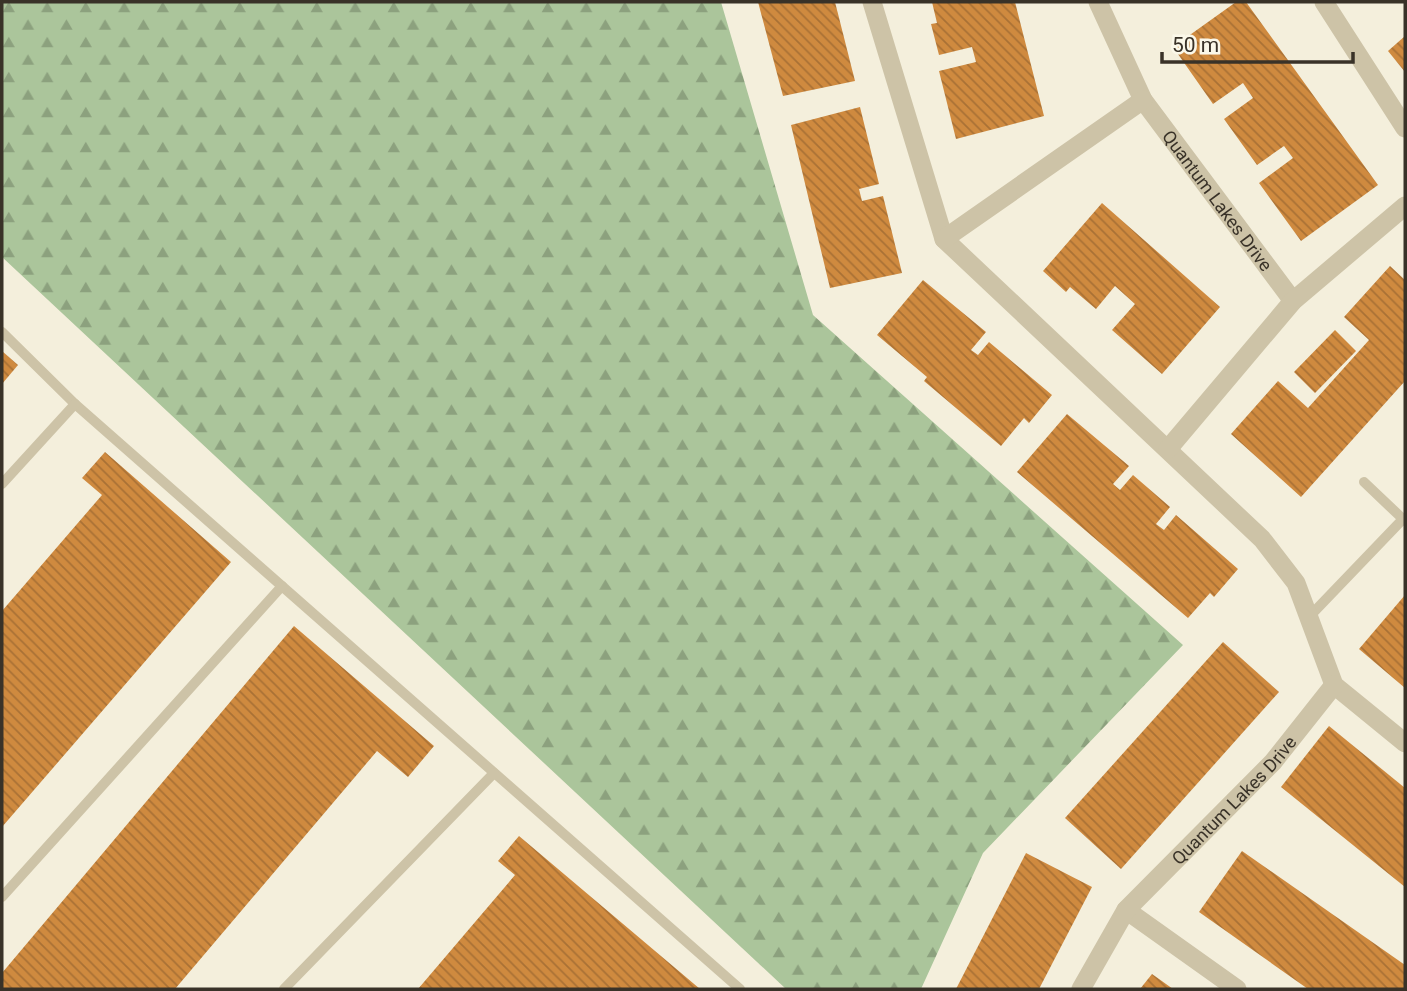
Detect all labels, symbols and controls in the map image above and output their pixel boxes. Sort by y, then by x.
scale bar [1162,21,1353,65]
text: 50 m [1172,33,1219,57]
street label: Quantum Lakes Drive [1158,126,1277,275]
street label: Quantum Lakes Drive [1167,731,1300,869]

